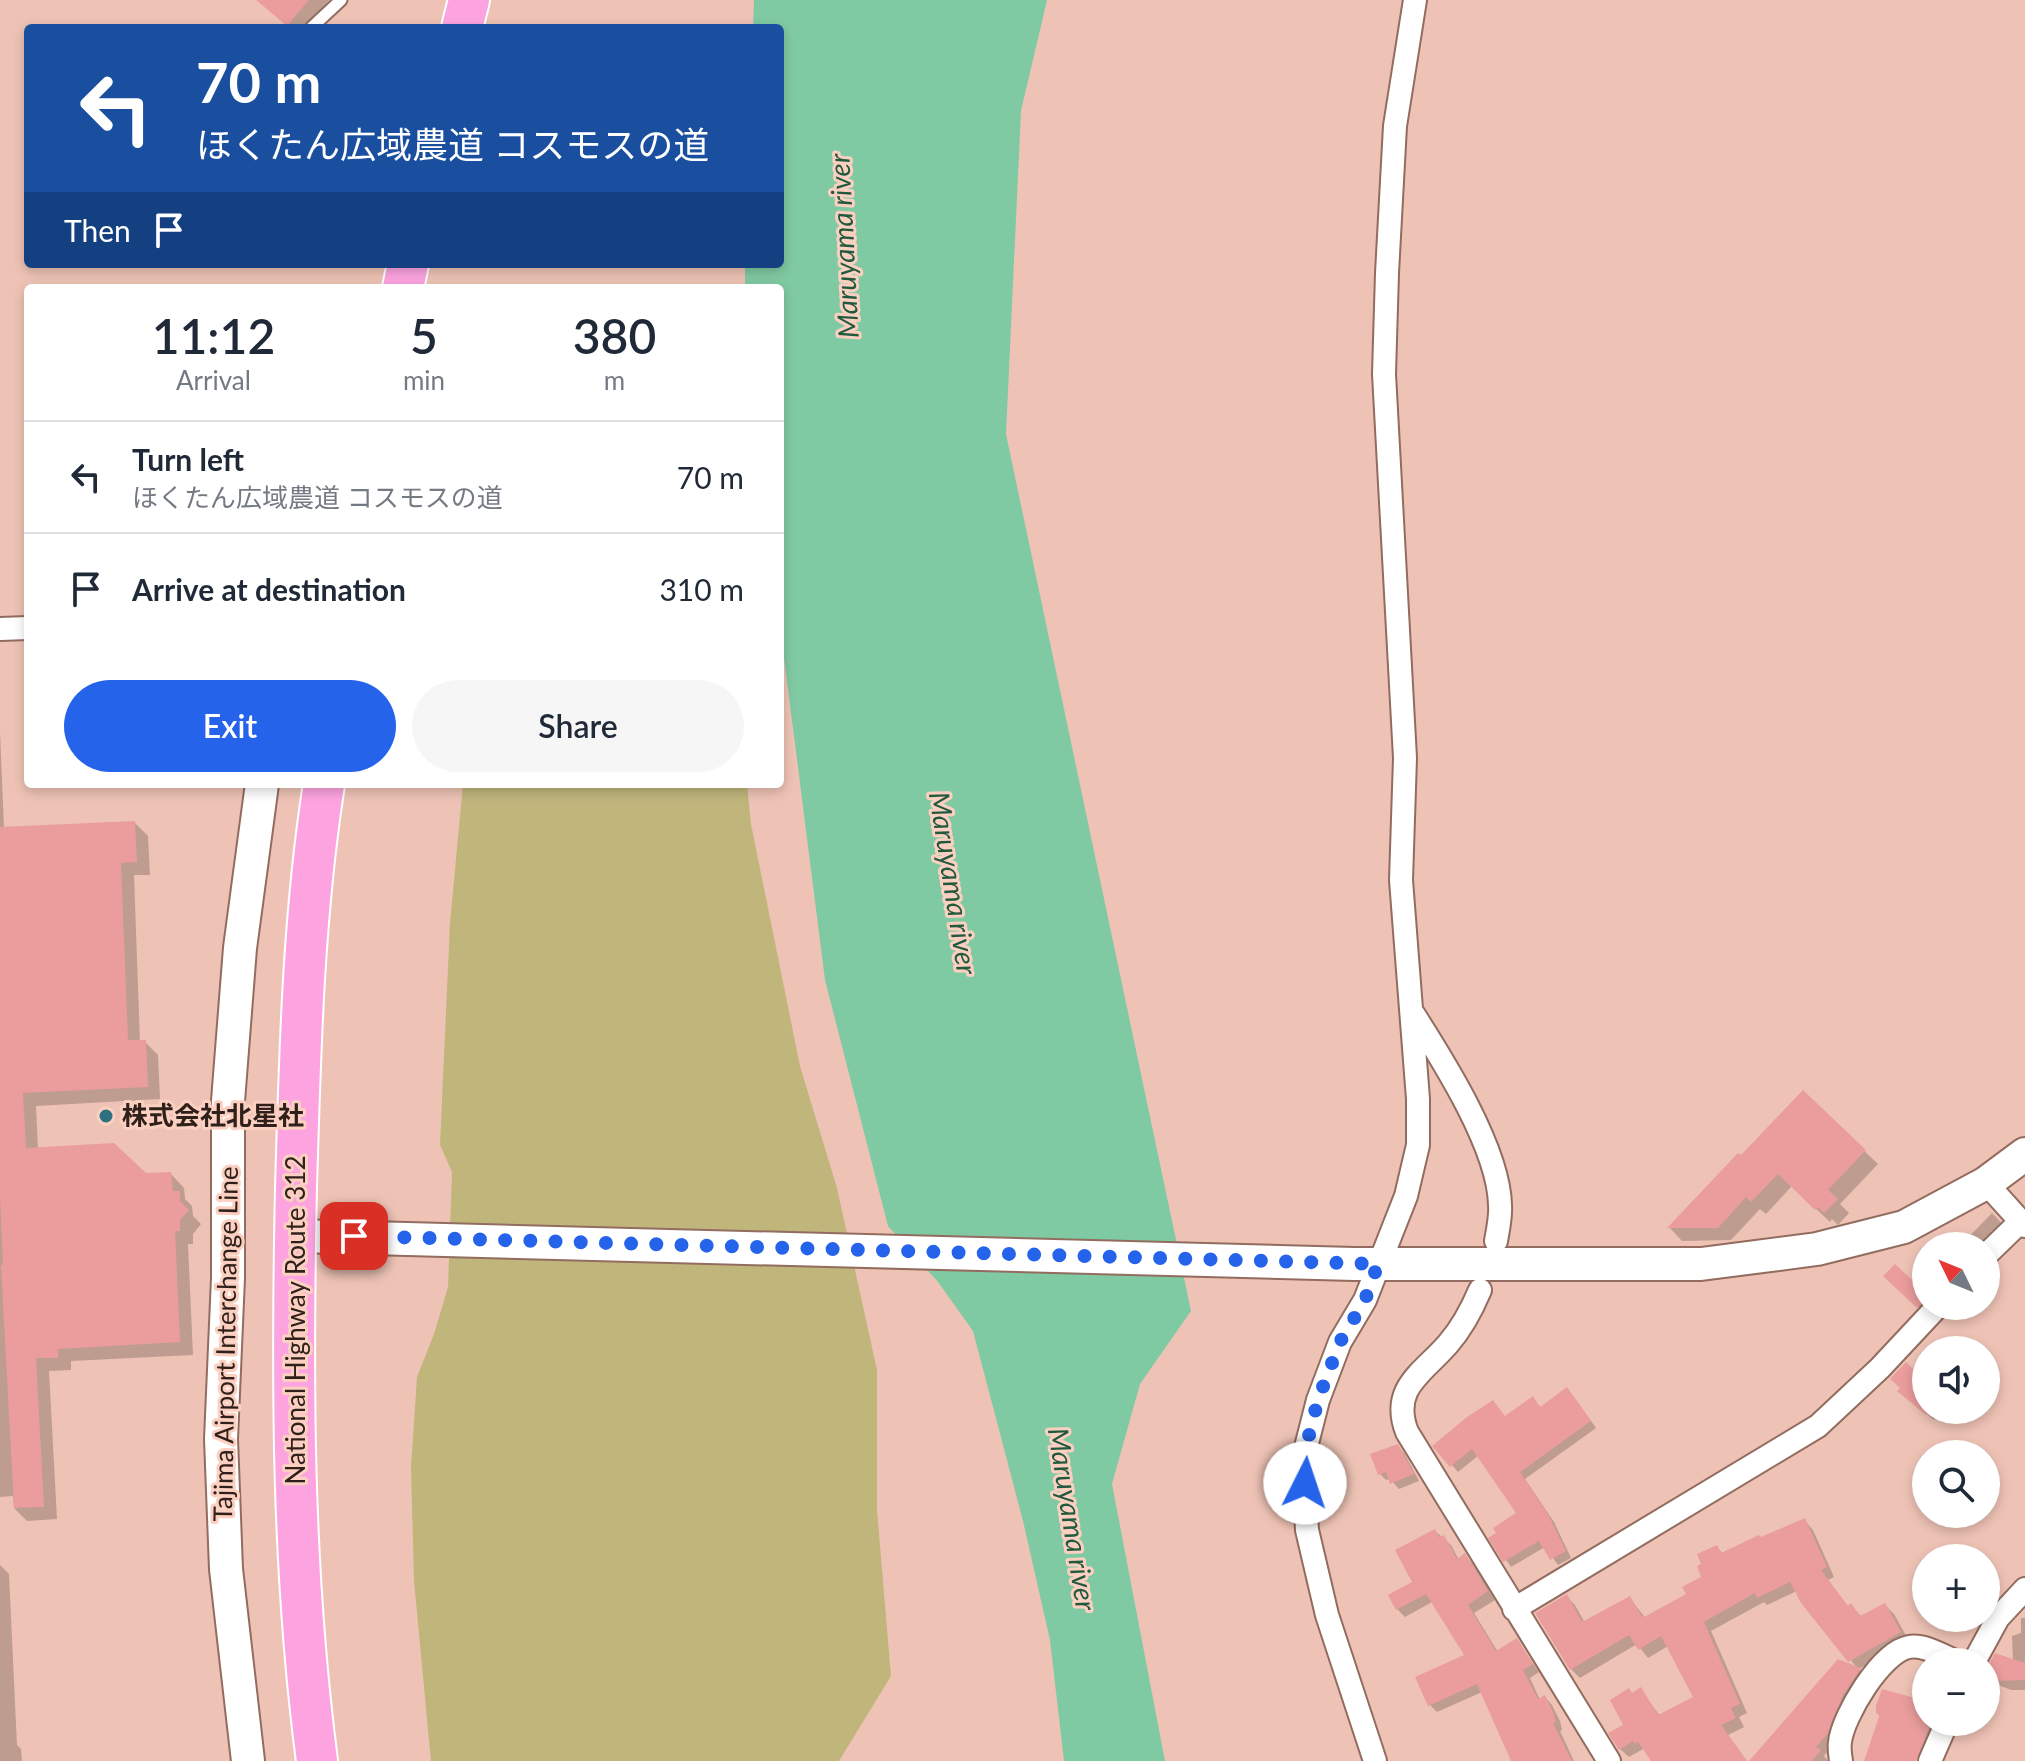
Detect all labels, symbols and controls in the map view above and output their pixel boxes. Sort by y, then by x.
text: 70 m [196,48,321,115]
icon: left [64,56,168,160]
text: ほくたん広域農道 コスモスの道 [196,122,709,166]
water label: Maruyama river [821,153,865,339]
icon: arrive [147,208,191,252]
text: Then [64,212,131,248]
text: 11:12 [152,307,275,364]
text: 5 [410,307,438,364]
text: 380 [573,307,656,364]
text: Arrival [176,364,251,396]
text: min [403,364,445,396]
text: m [604,364,625,396]
text: Turn left [132,441,244,477]
icon: left [64,455,108,499]
text: 70 m [677,459,744,495]
text: ほくたん広域農道 コスモスの道 [132,481,503,513]
icon: arrive [64,567,108,611]
text: Arrive at destination [132,571,406,607]
text: 310 m [659,571,744,607]
button: Exit [64,680,396,772]
button: Share [412,680,744,772]
water label: Maruyama river [923,789,985,977]
place label: 株式会社北星社 [122,1099,304,1131]
marker: 株式会社北星社 [97,1107,115,1125]
street label: National Highway Route 312 [279,1156,311,1484]
street label: Tajima Airport Interchange Line [206,1166,244,1522]
pin [320,1202,388,1270]
icon: arrive [332,1214,376,1258]
north arrow [1912,1232,2000,1320]
map controls [1912,1232,2000,1736]
button: sound [1912,1336,2000,1424]
water label: Maruyama river [1042,1425,1104,1613]
button: search [1912,1440,2000,1528]
position arrow [1263,1441,1347,1525]
button: + [1912,1544,2000,1632]
button: − [1912,1648,2000,1736]

